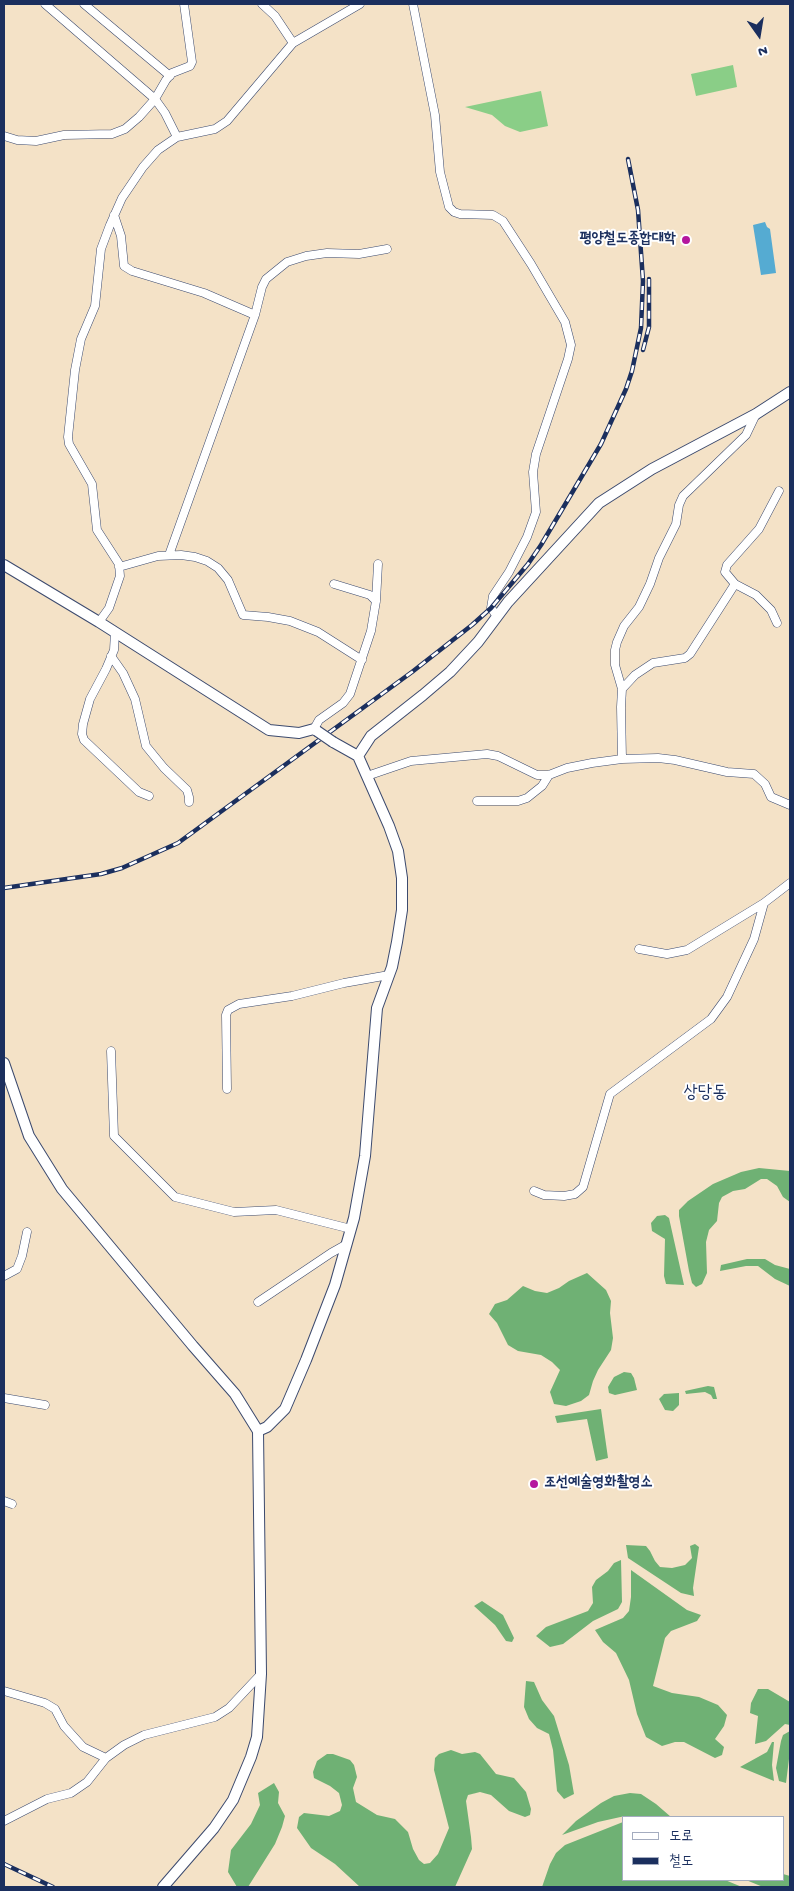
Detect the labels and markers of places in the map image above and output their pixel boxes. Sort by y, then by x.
place label: 평양철도종합대학 [579,231,676,249]
marker: 평양철도종합대학 [680,234,692,246]
place label: 조선예술영화촬영소 [544,1475,653,1493]
marker: 조선예술영화촬영소 [528,1478,540,1490]

